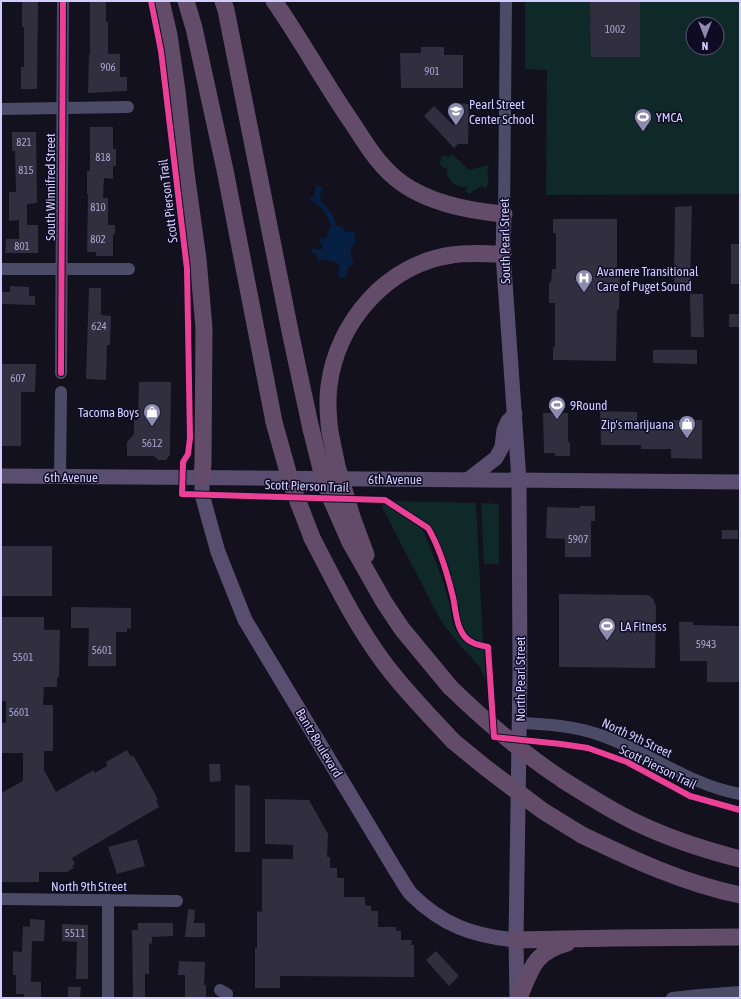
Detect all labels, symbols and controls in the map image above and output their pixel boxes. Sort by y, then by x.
north arrow [685,16,725,56]
house number: 1002 [605,23,625,35]
text: N [702,40,708,52]
house number: 906 [100,61,116,73]
house number: 901 [424,65,440,77]
place label: Pearl Street Center School [469,97,535,127]
school or university icon: Pearl Street Center School [446,101,466,126]
sports icon: YMCA [633,107,653,132]
place label: YMCA [656,110,683,125]
street label: South Winnifred Street [43,133,58,241]
house number: 821 [16,136,32,148]
house number: 818 [95,151,111,163]
street label: Scott Pierson Trail [155,158,181,244]
house number: 815 [18,164,34,176]
street label: South Pearl Street [497,198,513,284]
house number: 810 [90,201,106,213]
house number: 802 [90,233,106,245]
house number: 801 [14,240,30,252]
place label: Avamere Transitional Care of Puget Sound [597,264,699,294]
hospital icon: Avamere Transitional Care of Puget Sound [574,268,594,293]
house number: 624 [91,320,107,332]
house number: 607 [10,372,26,384]
sports icon: 9Round [547,395,567,420]
place label: 9Round [570,398,607,413]
shop icon: Tacoma Boys [142,402,162,427]
place label: Tacoma Boys [78,405,139,420]
shop icon: Zip's marijuana [677,414,697,439]
place label: Zip's marijuana [601,417,674,432]
house number: 5612 [142,437,162,449]
street label: 6th Avenue [44,470,98,485]
street label: 6th Avenue [368,472,422,487]
street label: Scott Pierson Trail [265,477,350,495]
house number: 5907 [568,533,588,545]
sports icon: LA Fitness [597,616,617,641]
place label: LA Fitness [620,619,667,634]
street label: North Pearl Street [513,636,528,722]
house number: 5943 [696,638,716,650]
house number: 5601 [92,644,112,656]
house number: 5501 [13,651,33,663]
house number: 5601 [9,706,29,718]
street label: Bantz Boulevard [293,706,345,780]
street label: North 9th Street [599,715,675,761]
street label: Scott Pierson Trail [617,742,700,792]
street label: North 9th Street [51,879,127,894]
house number: 5511 [65,927,85,939]

